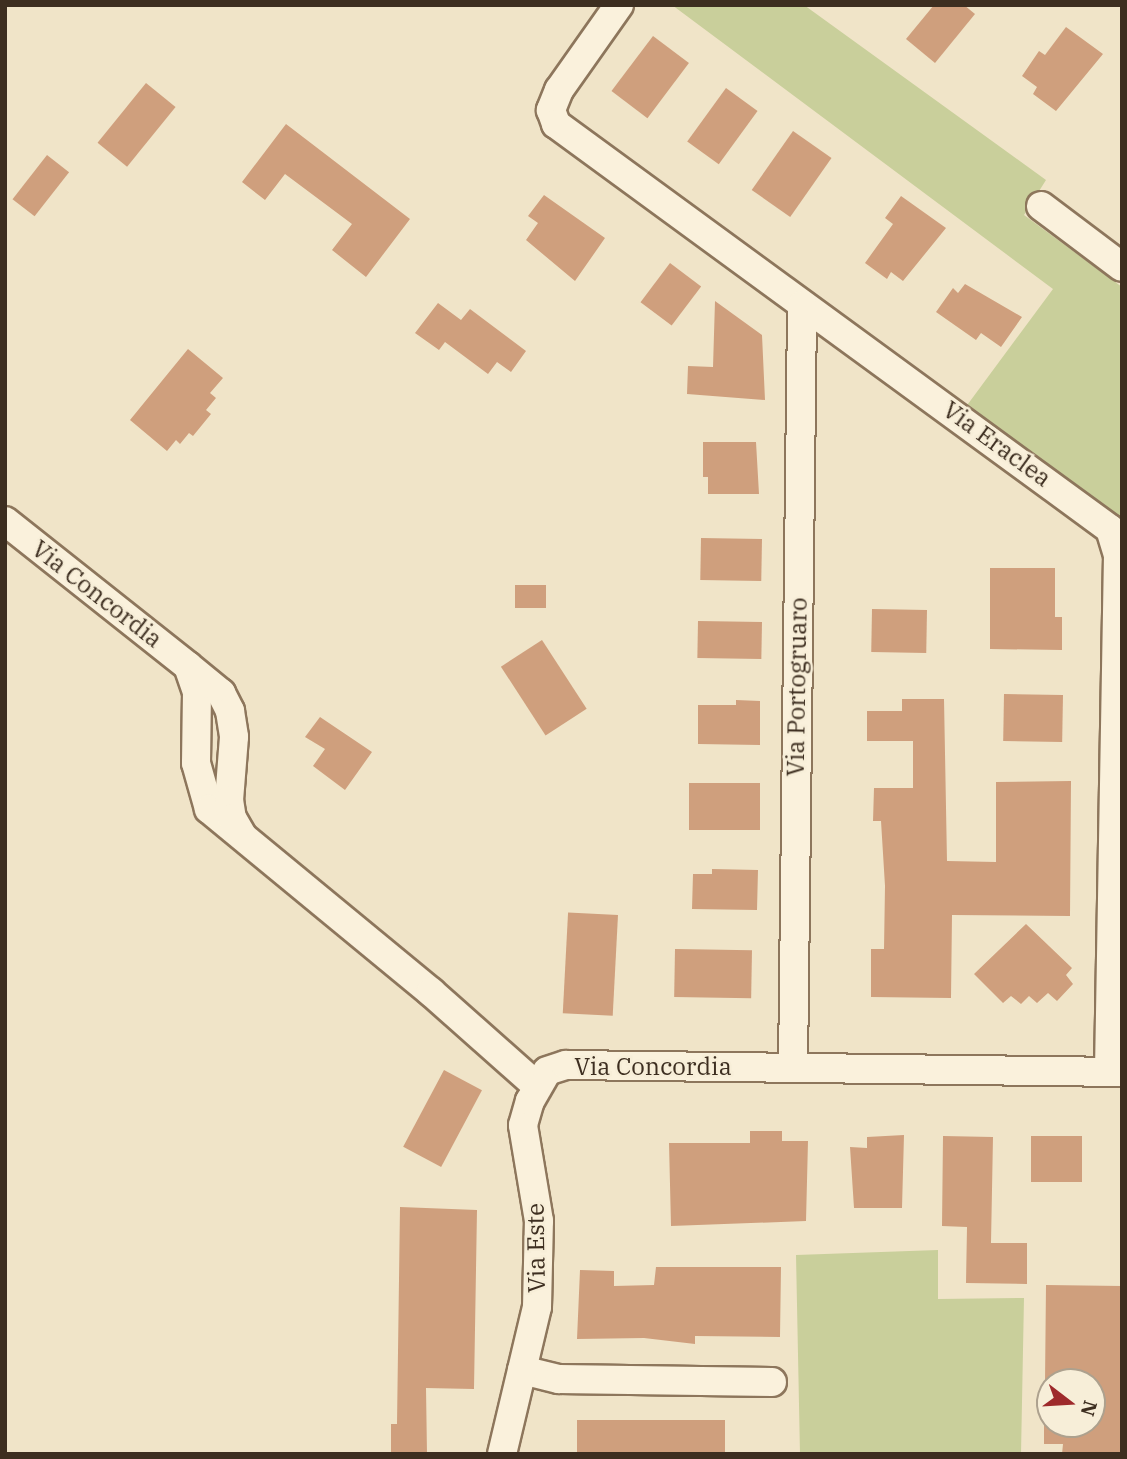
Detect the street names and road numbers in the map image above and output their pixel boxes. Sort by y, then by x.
street label: Via Eraclea [937,395,1057,493]
street label: Via Concordia [26,534,168,654]
street label: Via Portogruaro [781,597,813,777]
street label: Via Concordia [574,1053,732,1081]
street label: Via Este [521,1203,551,1293]

